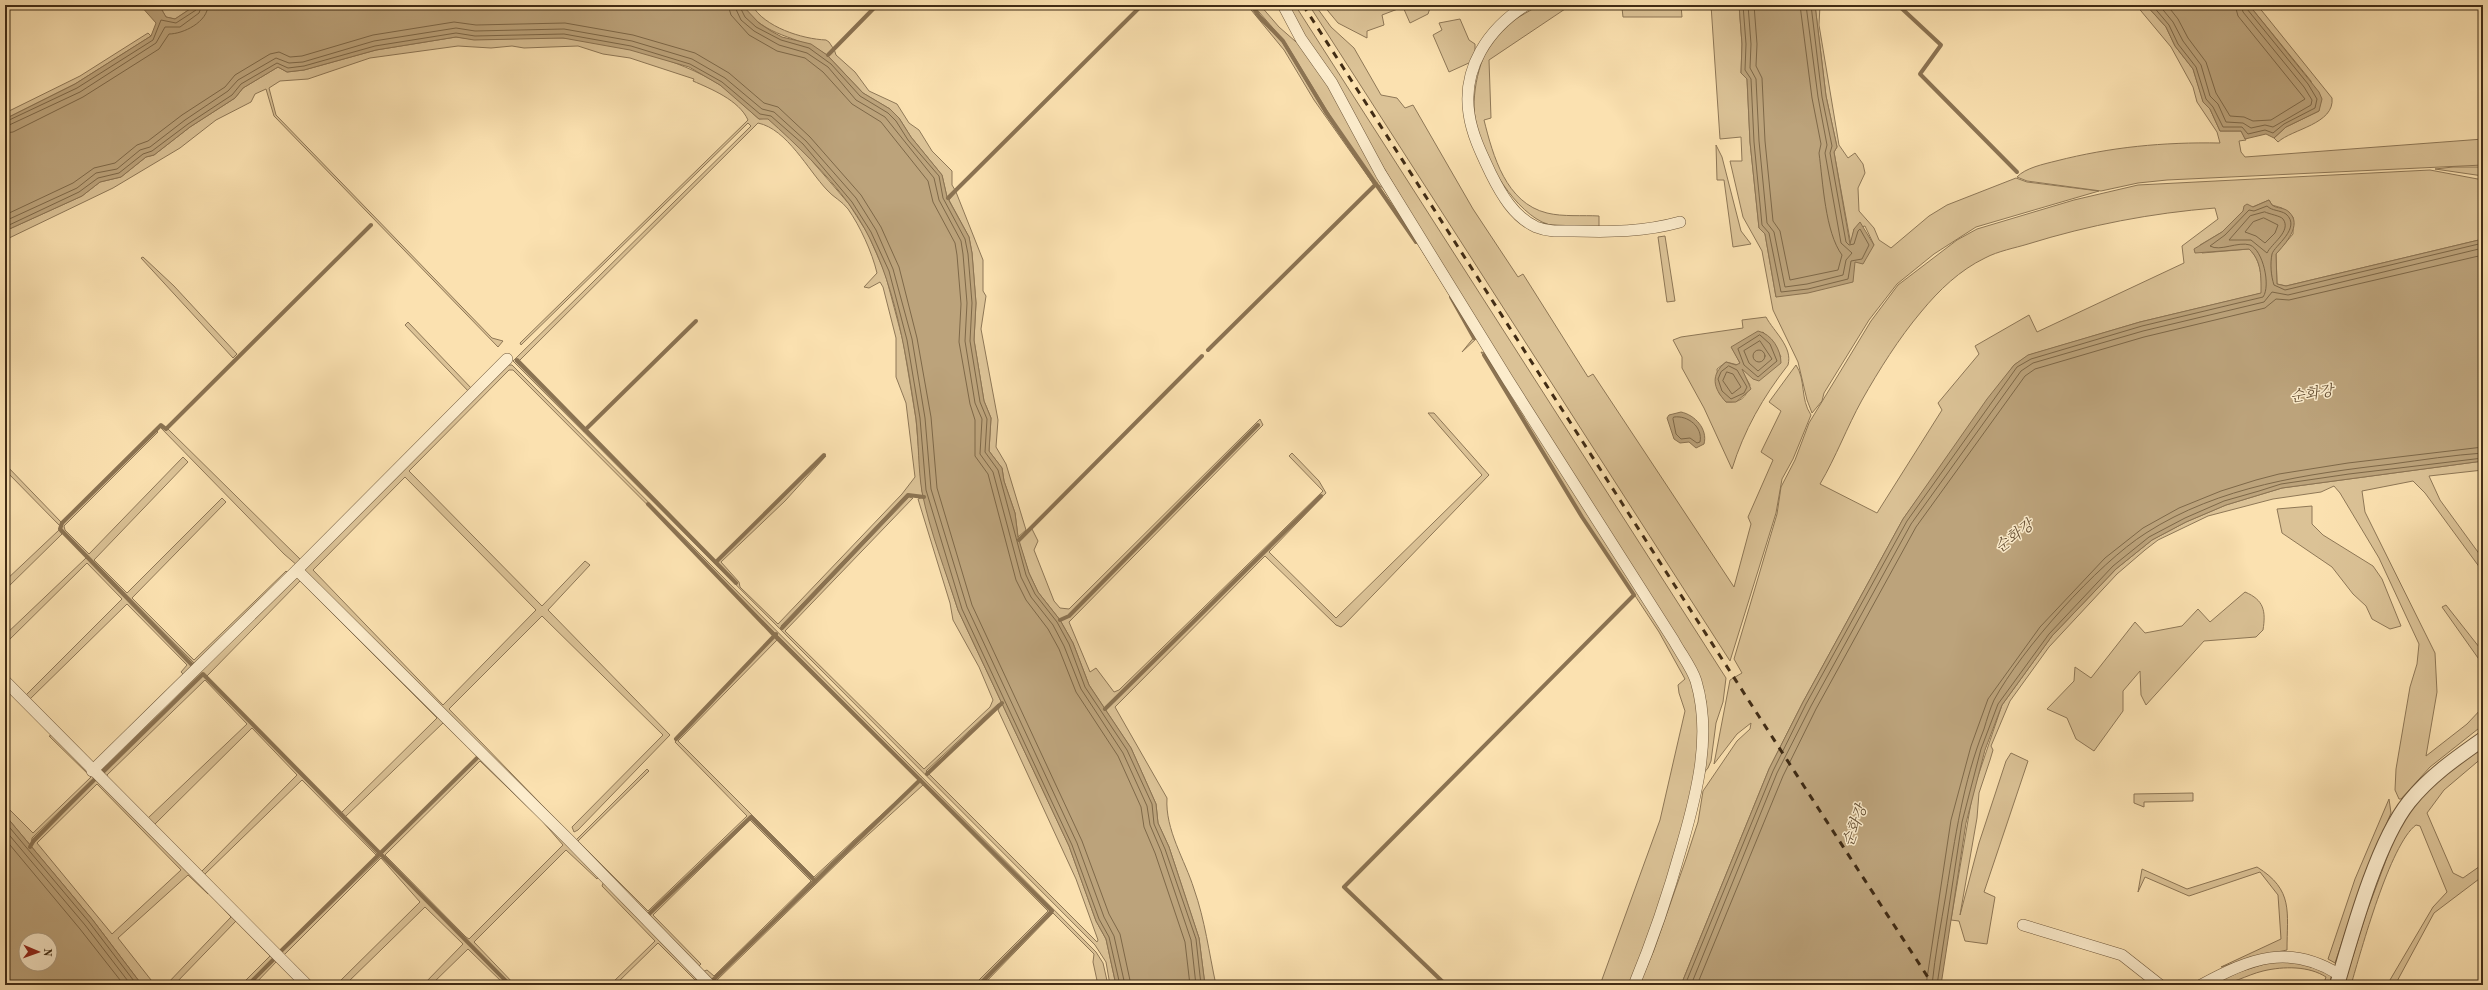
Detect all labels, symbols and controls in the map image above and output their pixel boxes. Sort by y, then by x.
water label: 순화강 [2289,382,2337,406]
water label: 순화강 [1992,515,2039,556]
water label: 순화강 [1840,800,1871,849]
north arrow [18,932,58,972]
text: N [41,948,52,957]

